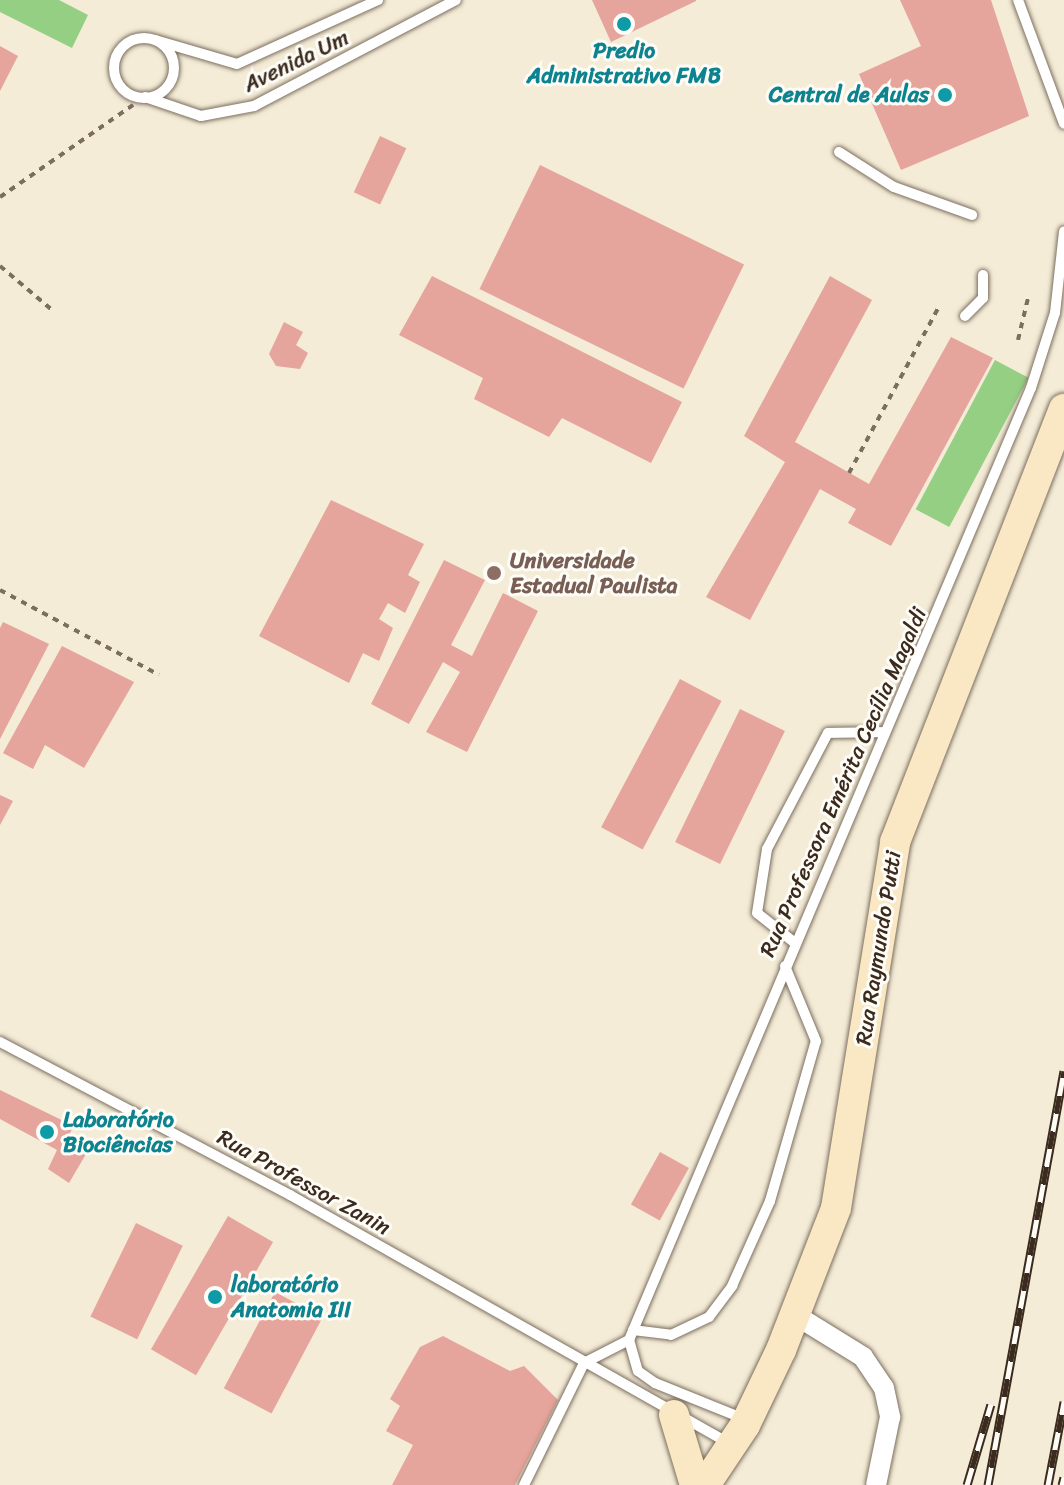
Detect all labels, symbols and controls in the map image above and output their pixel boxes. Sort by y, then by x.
marker: Predio Administrativo FMB [615,15,633,33]
street label: Avenida Um [239,24,353,98]
place label: Predio Administrativo FMB [527,37,721,88]
place label: Central de Aulas [768,82,929,108]
marker: Central de Aulas [936,86,954,104]
place label: Universidade Estadual Paulista [510,547,678,598]
marker: Universidade Estadual Paulista [485,564,503,582]
street label: Rua Professora Emérita Cecília Magaldi [754,603,932,961]
street label: Rua Raymundo Putti [850,849,906,1047]
place label: Laboratório Biociências [63,1106,174,1158]
marker: Laboratório Biociências [38,1123,56,1141]
street label: Rua Professor Zanin [213,1123,395,1241]
place label: laboratório Anatomia III [231,1271,351,1322]
marker: laboratório Anatomia III [206,1288,224,1306]

